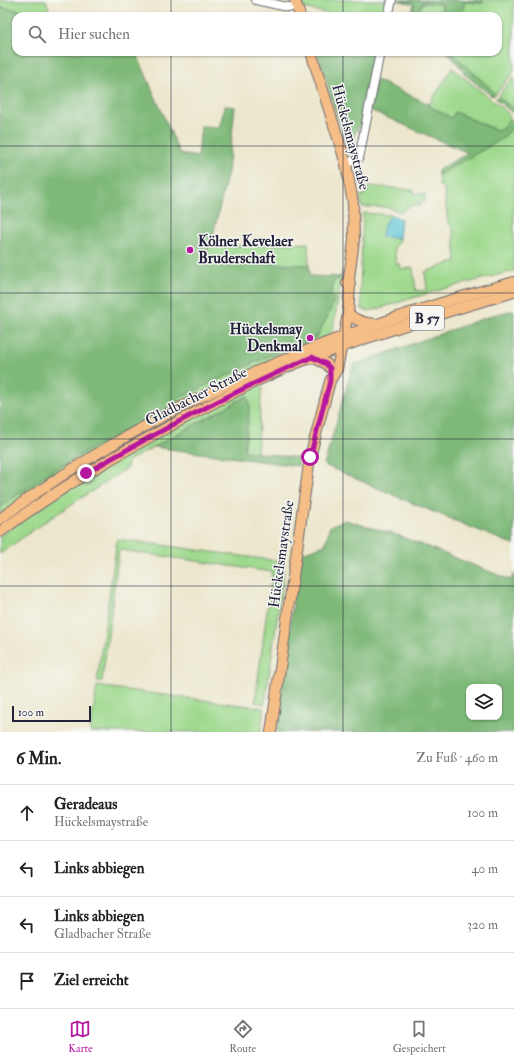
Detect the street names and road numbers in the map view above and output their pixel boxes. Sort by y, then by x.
street label: Hückelsmaystraße [327,82,374,192]
road number: B 57 [410,306,444,330]
street label: Gladbacher Straße [142,363,250,430]
street label: Hückelsmaystraße [265,499,298,609]

